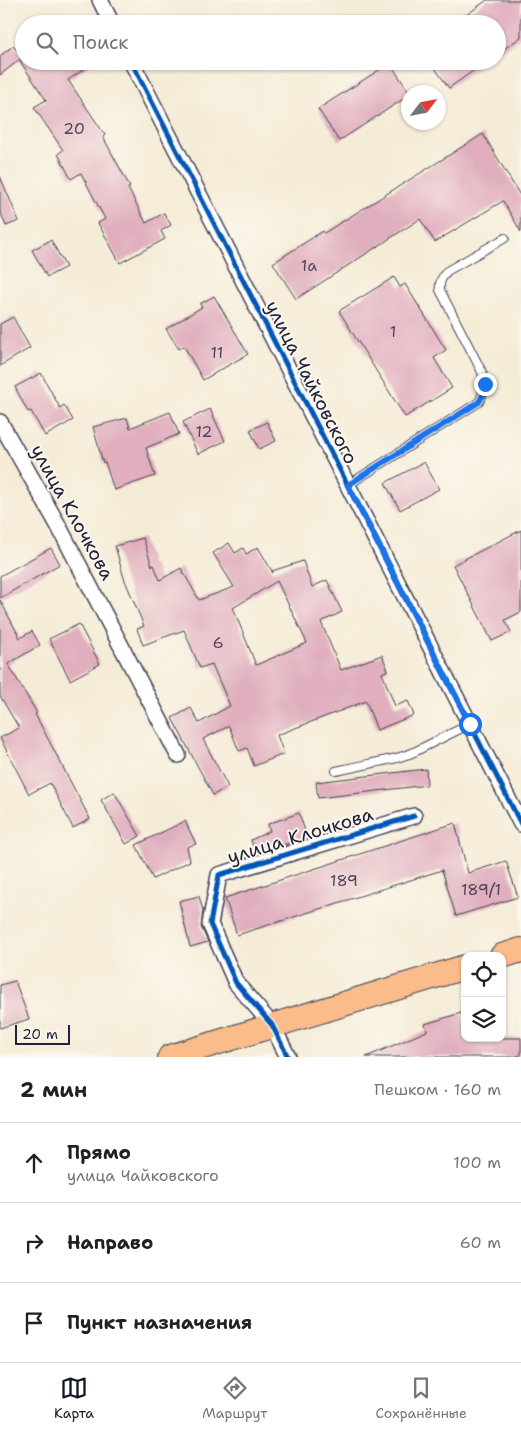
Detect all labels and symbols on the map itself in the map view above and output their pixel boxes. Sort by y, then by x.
north arrow [401,85,446,130]
house number: 20 [63,118,85,139]
house number: 1а [301,255,317,276]
street label: улица Чайковского [260,296,364,468]
house number: 1 [390,321,396,342]
house number: 11 [211,342,223,363]
route end [474,373,497,396]
house number: 12 [195,421,213,442]
street label: улица Клочкова [25,440,120,585]
house number: 6 [212,632,224,653]
route start [459,713,482,736]
street label: улица Клочкова [224,801,376,870]
house number: 189 [330,870,358,891]
house number: 189/1 [461,879,501,900]
scale bar [15,1022,70,1045]

